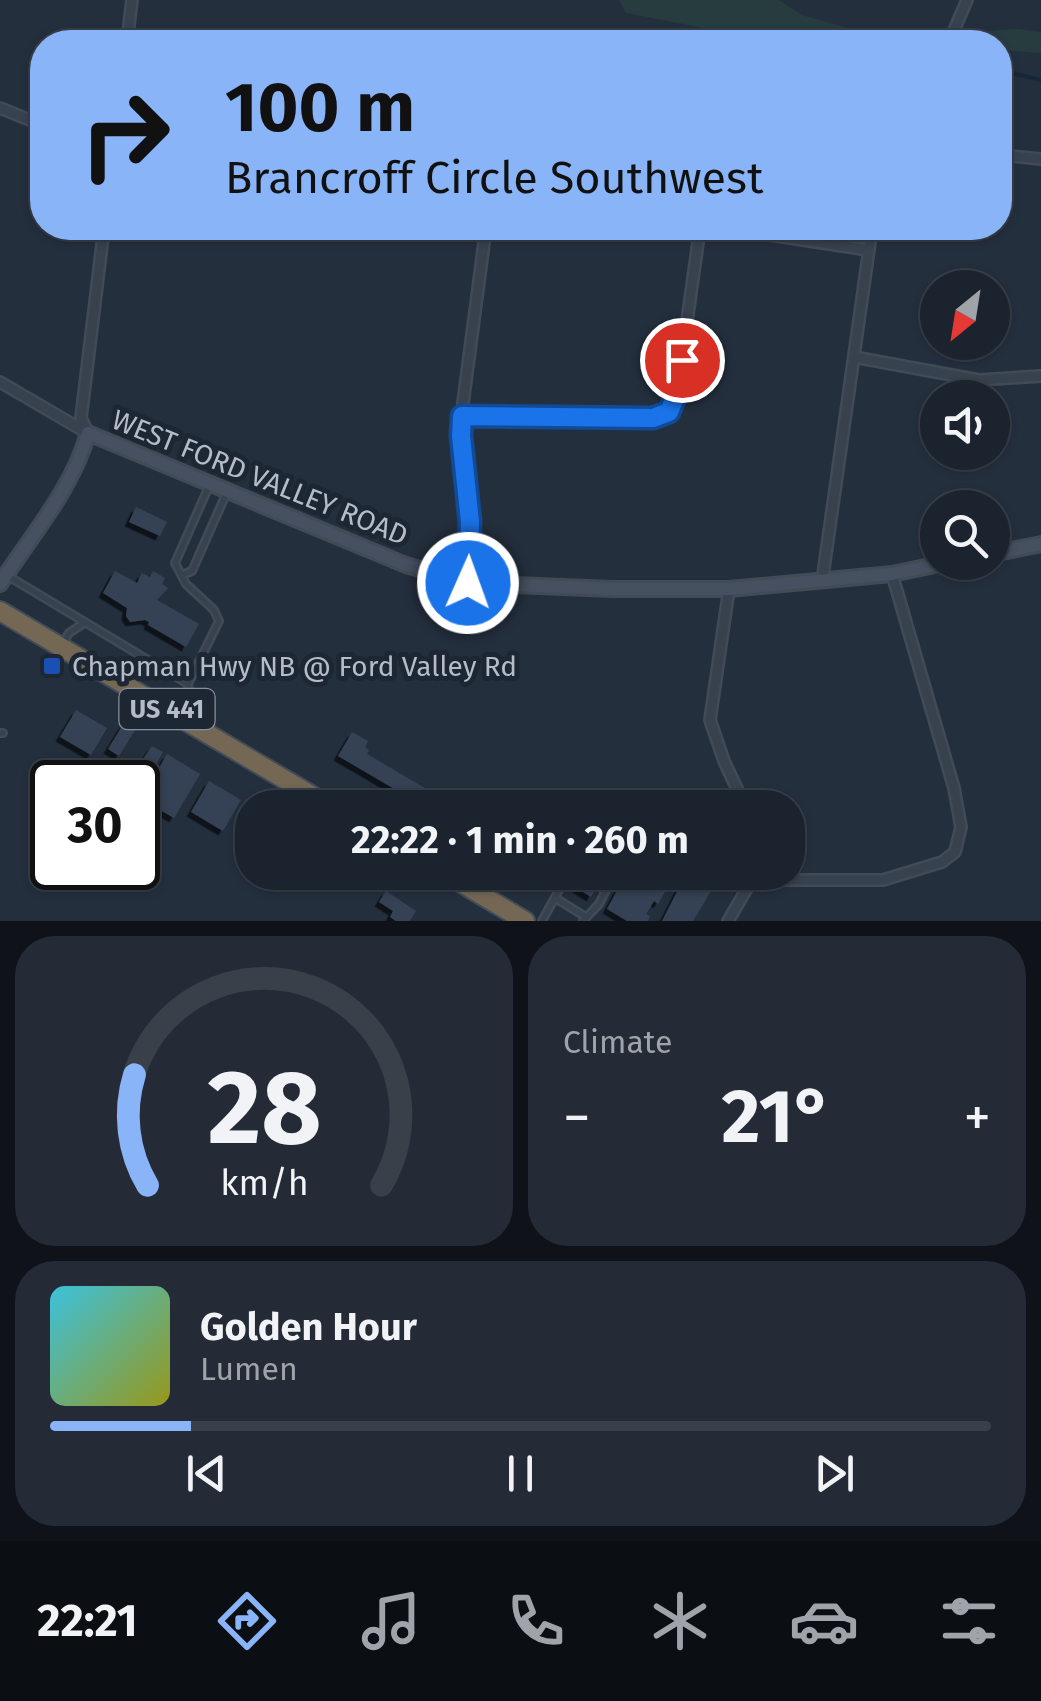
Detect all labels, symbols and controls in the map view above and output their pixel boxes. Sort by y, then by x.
text: 100 m [225,66,415,150]
icon: right [60,70,190,200]
text: Brancroff Circle Southwest [225,151,763,205]
north arrow [920,270,1010,360]
map controls [920,270,1010,580]
pin [640,318,725,403]
icon: arrive [655,333,710,388]
button: sound [920,380,1010,470]
street label: WEST FORD VALLEY ROAD [107,403,413,552]
button: search [920,490,1010,580]
position arrow [416,531,520,635]
place label: Chapman Hwy NB @ Ford Valley Rd [72,650,517,683]
marker: Chapman Hwy NB @ Ford Valley Rd [41,655,63,677]
road number: US 441 [120,689,214,729]
speed limit sign: 30 [30,760,160,890]
text: 22:22 · 1 min · 260 m [351,817,689,863]
text: Climate [563,1023,672,1061]
text: 28 [207,1046,321,1171]
text: 21° [722,1072,833,1162]
text: − [563,1085,591,1151]
text: + [964,1085,991,1151]
text: km/h [220,1162,308,1204]
text: Golden Hour [200,1304,417,1350]
text: Lumen [200,1350,298,1388]
icon: previous [179,1446,234,1501]
icon: pause [493,1446,548,1501]
icon: next [807,1446,862,1501]
icon: directions [212,1586,282,1656]
icon: music [356,1586,426,1656]
icon: phone [501,1586,571,1656]
icon: climate [645,1586,715,1656]
icon: car [789,1586,859,1656]
icon: filters [934,1586,1004,1656]
text: 22:21 [37,1594,138,1648]

